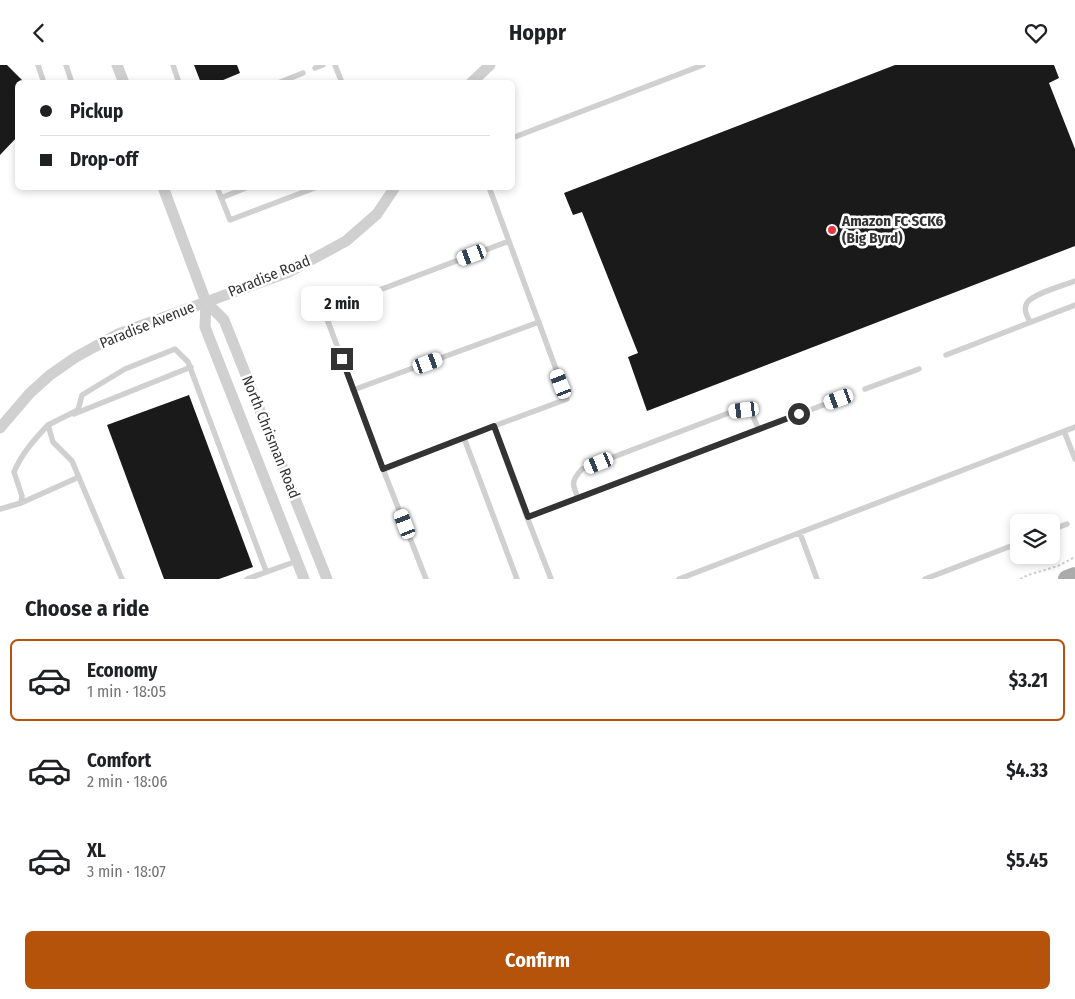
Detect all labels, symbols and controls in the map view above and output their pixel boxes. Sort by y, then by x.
icon: back [25,19,53,47]
text: Hoppr [509,19,566,46]
icon: heart [1022,19,1050,47]
text: Pickup [70,100,123,123]
text: Drop-off [70,148,138,171]
place label: Amazon FC SCK6 (Big Byrd) [841,212,944,247]
marker: Amazon FC SCK6 (Big Byrd) [826,224,838,236]
car [455,243,488,267]
street label: Paradise Road [225,251,313,301]
callout: 2 min [301,287,383,321]
text: 2 min [324,294,360,313]
street label: Paradise Avenue [97,298,197,352]
route end [331,348,353,370]
car [411,351,444,375]
car [548,367,573,401]
street label: North Chrisman Road [238,373,304,501]
car [822,387,855,411]
car [728,401,759,419]
route start [788,403,810,425]
car [582,450,615,476]
car [392,507,417,541]
map controls [1010,514,1060,564]
button: layers [1010,514,1060,564]
text: Choose a ride [25,595,149,622]
icon: car [27,658,72,703]
text: Economy [87,659,157,682]
text: $3.21 [1009,669,1048,692]
text: 1 min · 18:05 [87,682,166,701]
icon: car [27,748,72,793]
text: Comfort [87,749,151,772]
text: $4.33 [1006,759,1048,782]
text: 2 min · 18:06 [87,772,167,791]
icon: car [27,838,72,883]
text: XL [87,839,106,862]
text: $5.45 [1006,849,1048,872]
text: 3 min · 18:07 [87,862,166,881]
button: Confirm [25,931,1050,989]

